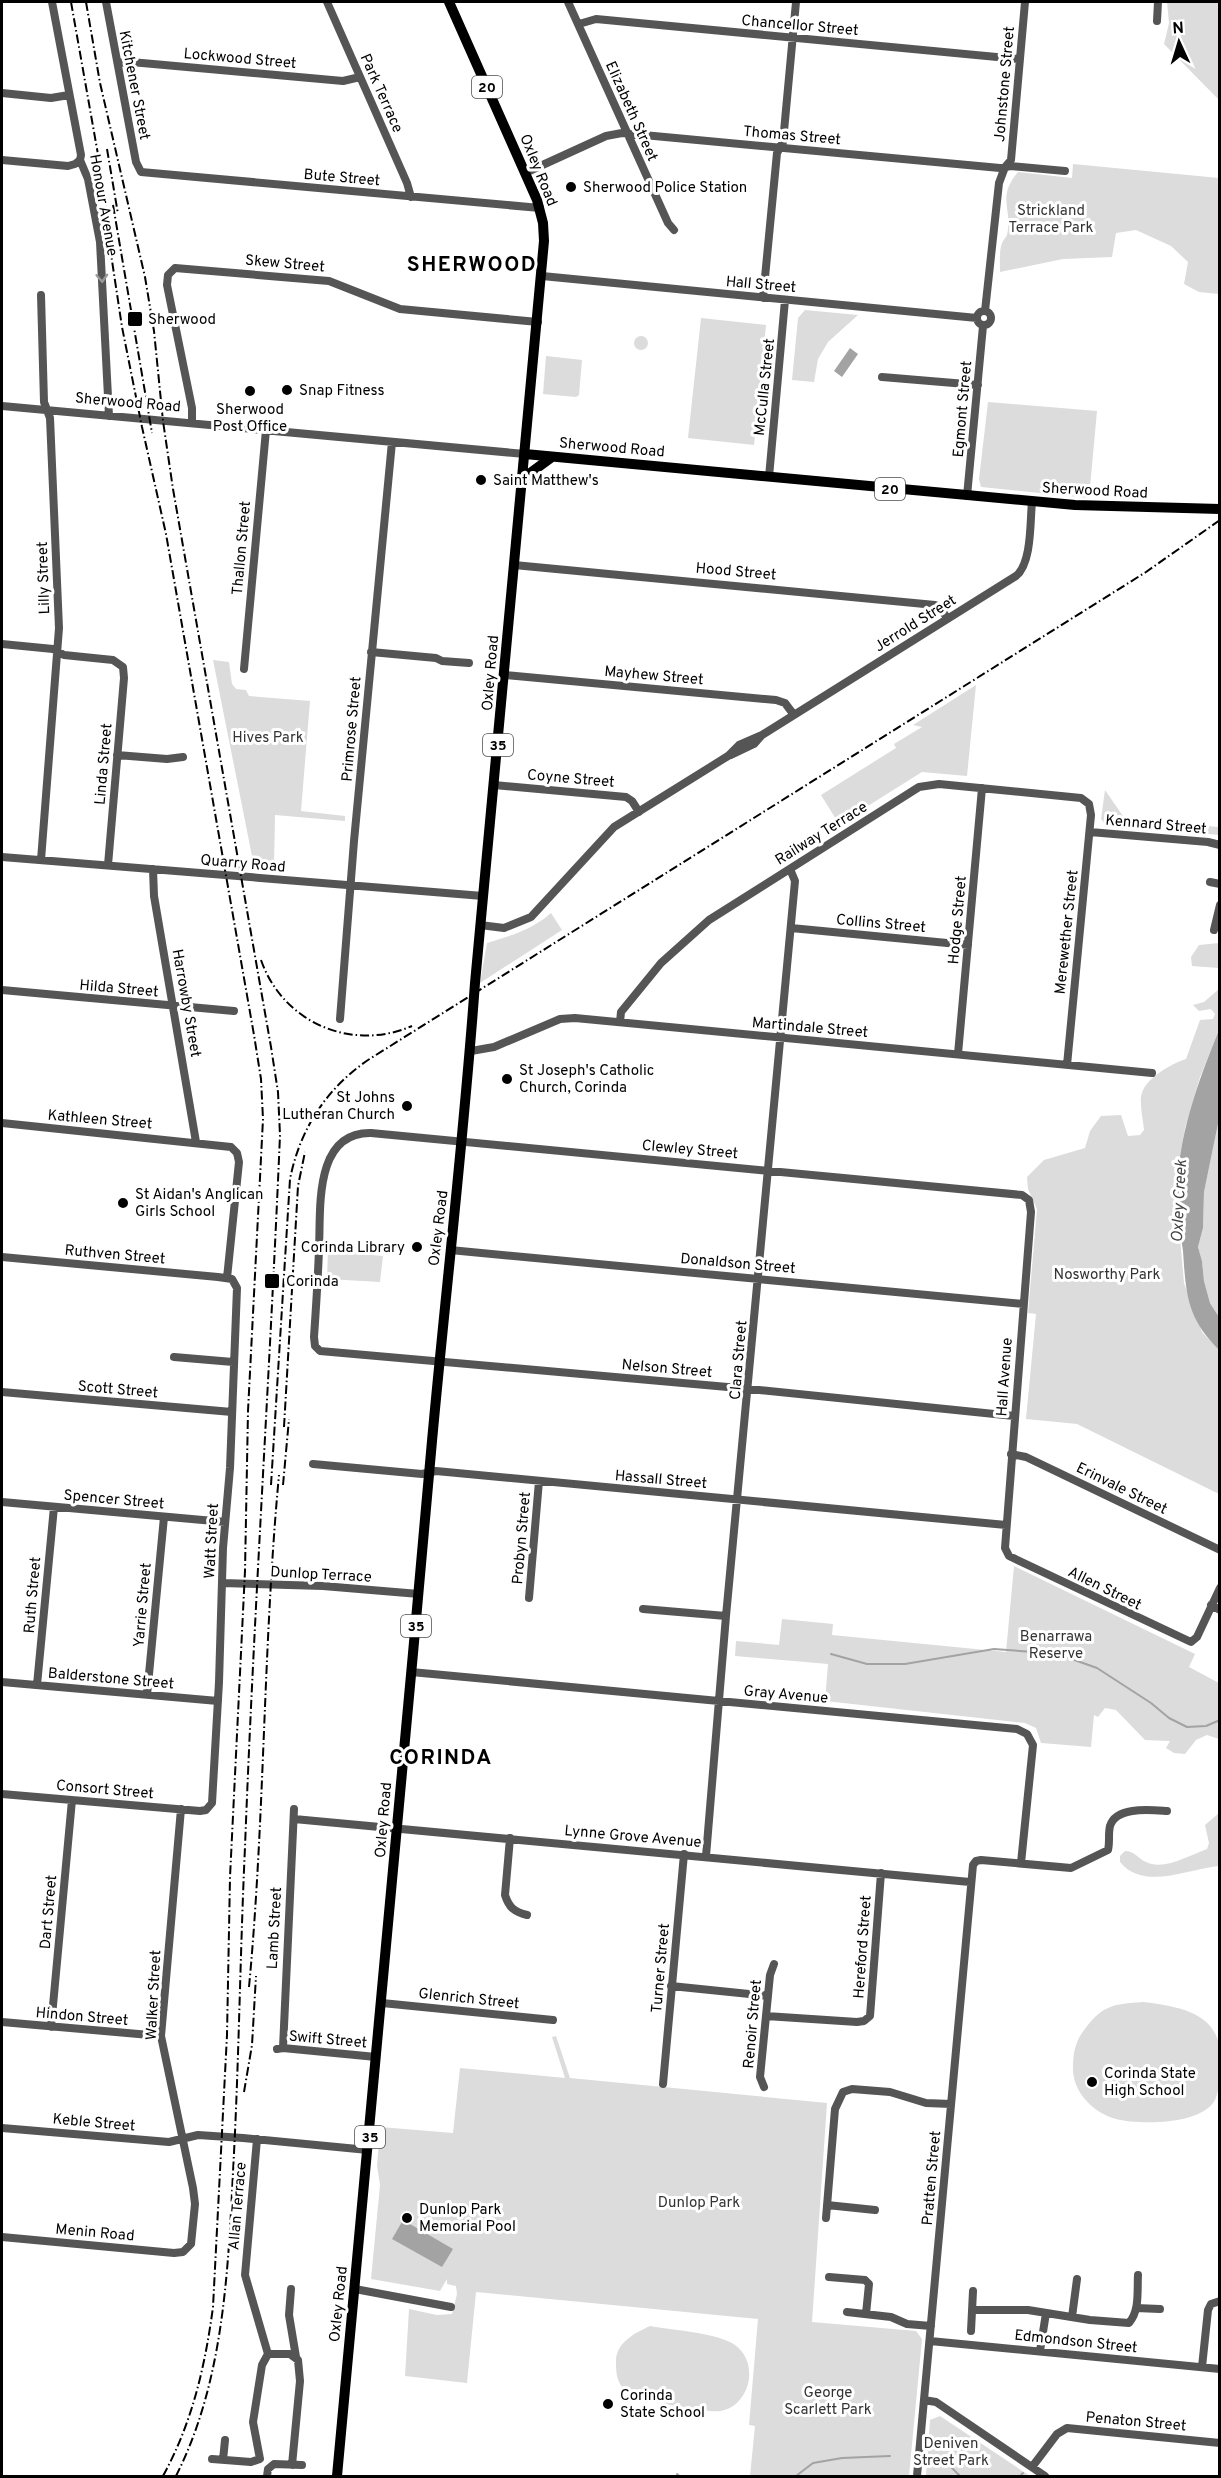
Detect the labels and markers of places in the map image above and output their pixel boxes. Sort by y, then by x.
place label: Sherwood Police Station [583,179,747,198]
marker: Sherwood Police Station [564,180,578,194]
marker: Sherwood [126,310,144,328]
place label: Sherwood [148,311,216,330]
place label: Snap Fitness [299,382,385,401]
marker: Snap Fitness [280,383,294,397]
marker: Sherwood Post Office [243,384,257,398]
place label: Sherwood Post Office [213,401,287,437]
place label: Saint Matthew's [493,472,599,491]
marker: Saint Matthew's [474,473,488,487]
place label: St Joseph's Catholic Church, Corinda [519,1062,654,1098]
marker: St Joseph's Catholic Church, Corinda [500,1072,514,1086]
place label: St Johns Lutheran Church [282,1089,395,1125]
marker: St Johns Lutheran Church [400,1099,414,1113]
place label: St Aidan's Anglican Girls School [135,1186,263,1222]
marker: St Aidan's Anglican Girls School [116,1196,130,1210]
place label: Corinda Library [301,1239,405,1258]
marker: Corinda Library [410,1240,424,1254]
marker: Corinda [263,1272,281,1290]
place label: Corinda [286,1273,339,1292]
place label: Corinda State High School [1104,2065,1196,2101]
marker: Corinda State High School [1085,2075,1099,2089]
place label: Dunlop Park Memorial Pool [419,2201,516,2237]
marker: Dunlop Park Memorial Pool [400,2211,414,2225]
place label: Corinda State School [620,2387,705,2423]
marker: Corinda State School [601,2397,615,2411]

